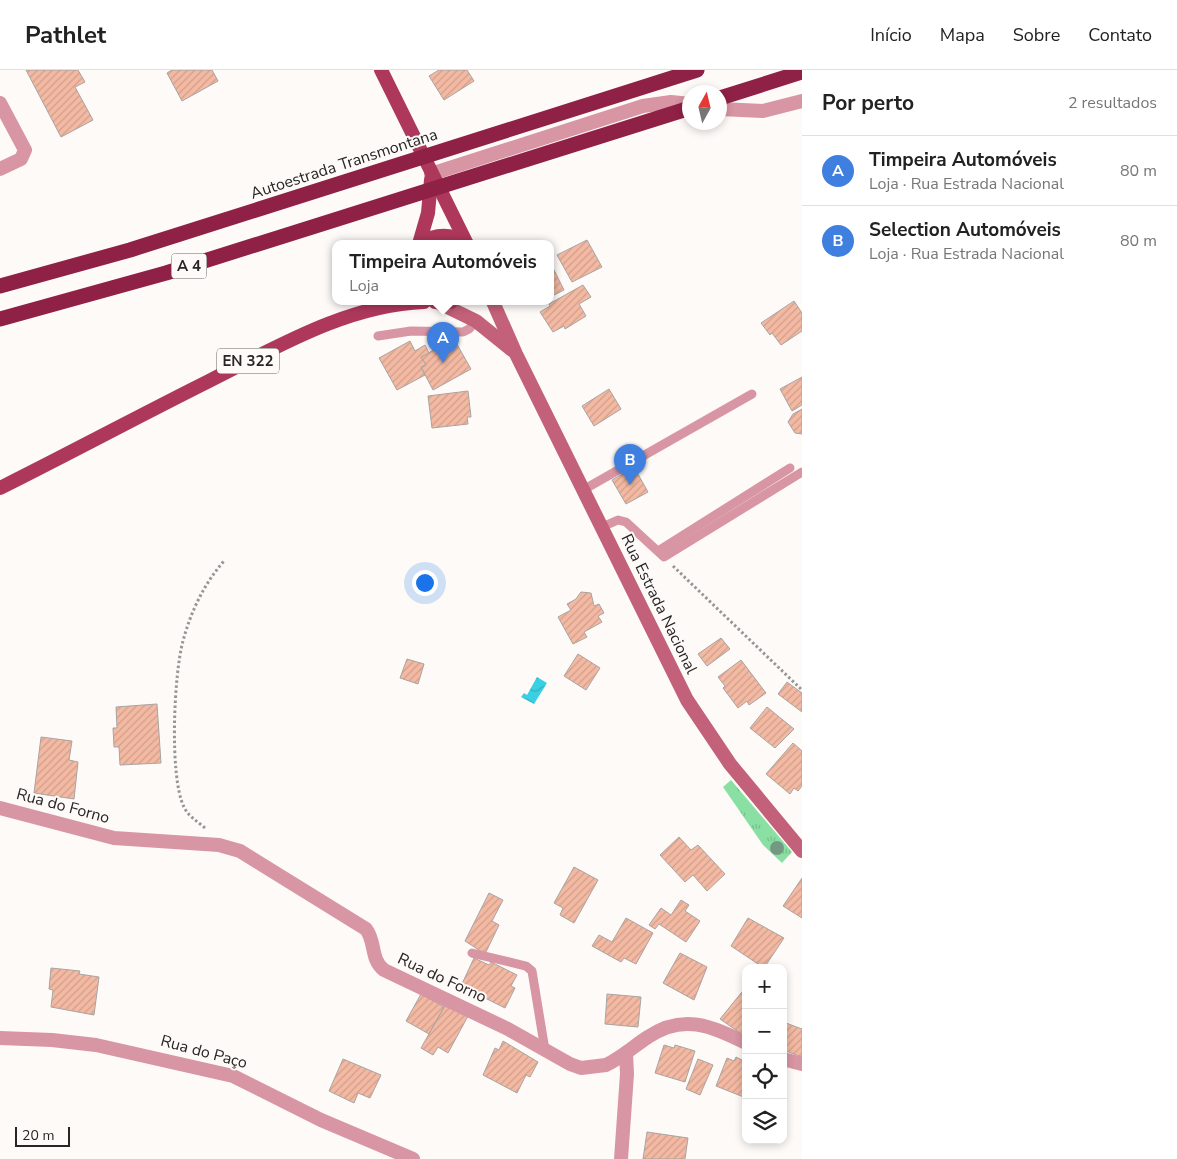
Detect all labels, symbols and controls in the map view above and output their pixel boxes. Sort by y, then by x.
text: Pathlet [25,19,106,51]
text: Início [870,23,912,47]
text: Mapa [940,23,985,47]
text: Sobre [1013,23,1060,47]
text: Contato [1088,23,1152,47]
north arrow [682,85,727,130]
text: Por perto [822,89,914,117]
text: 2 resultados [1068,92,1157,114]
street label: Autoestrada Transmontana [248,123,440,205]
text: Timpeira Automóveis [869,147,1057,173]
text: A [832,160,844,182]
text: 80 m [1120,160,1157,182]
text: Loja · Rua Estrada Nacional [869,173,1064,195]
text: Selection Automóveis [869,217,1061,243]
text: B [832,230,844,252]
text: 80 m [1120,230,1157,252]
popup [332,240,554,305]
text: Loja · Rua Estrada Nacional [869,243,1064,265]
text: Timpeira Automóveis [349,249,537,275]
road number: A 4 [172,254,206,278]
text: Loja [349,275,379,297]
pin: A [427,322,459,363]
road number: EN 322 [217,348,279,374]
pin: B [614,444,646,485]
street label: Rua Estrada Nacional [615,530,703,678]
your location [412,570,438,596]
street label: Rua do Forno [14,783,112,829]
street label: Rua do Forno [394,948,490,1008]
map controls [742,964,787,1144]
button: + [742,964,787,1009]
button: − [742,1009,787,1054]
street label: Rua do Paço [158,1030,250,1074]
button: locate [742,1054,787,1099]
button: layers [742,1099,787,1144]
scale bar [15,1124,70,1147]
text: 20 m [22,1126,54,1145]

